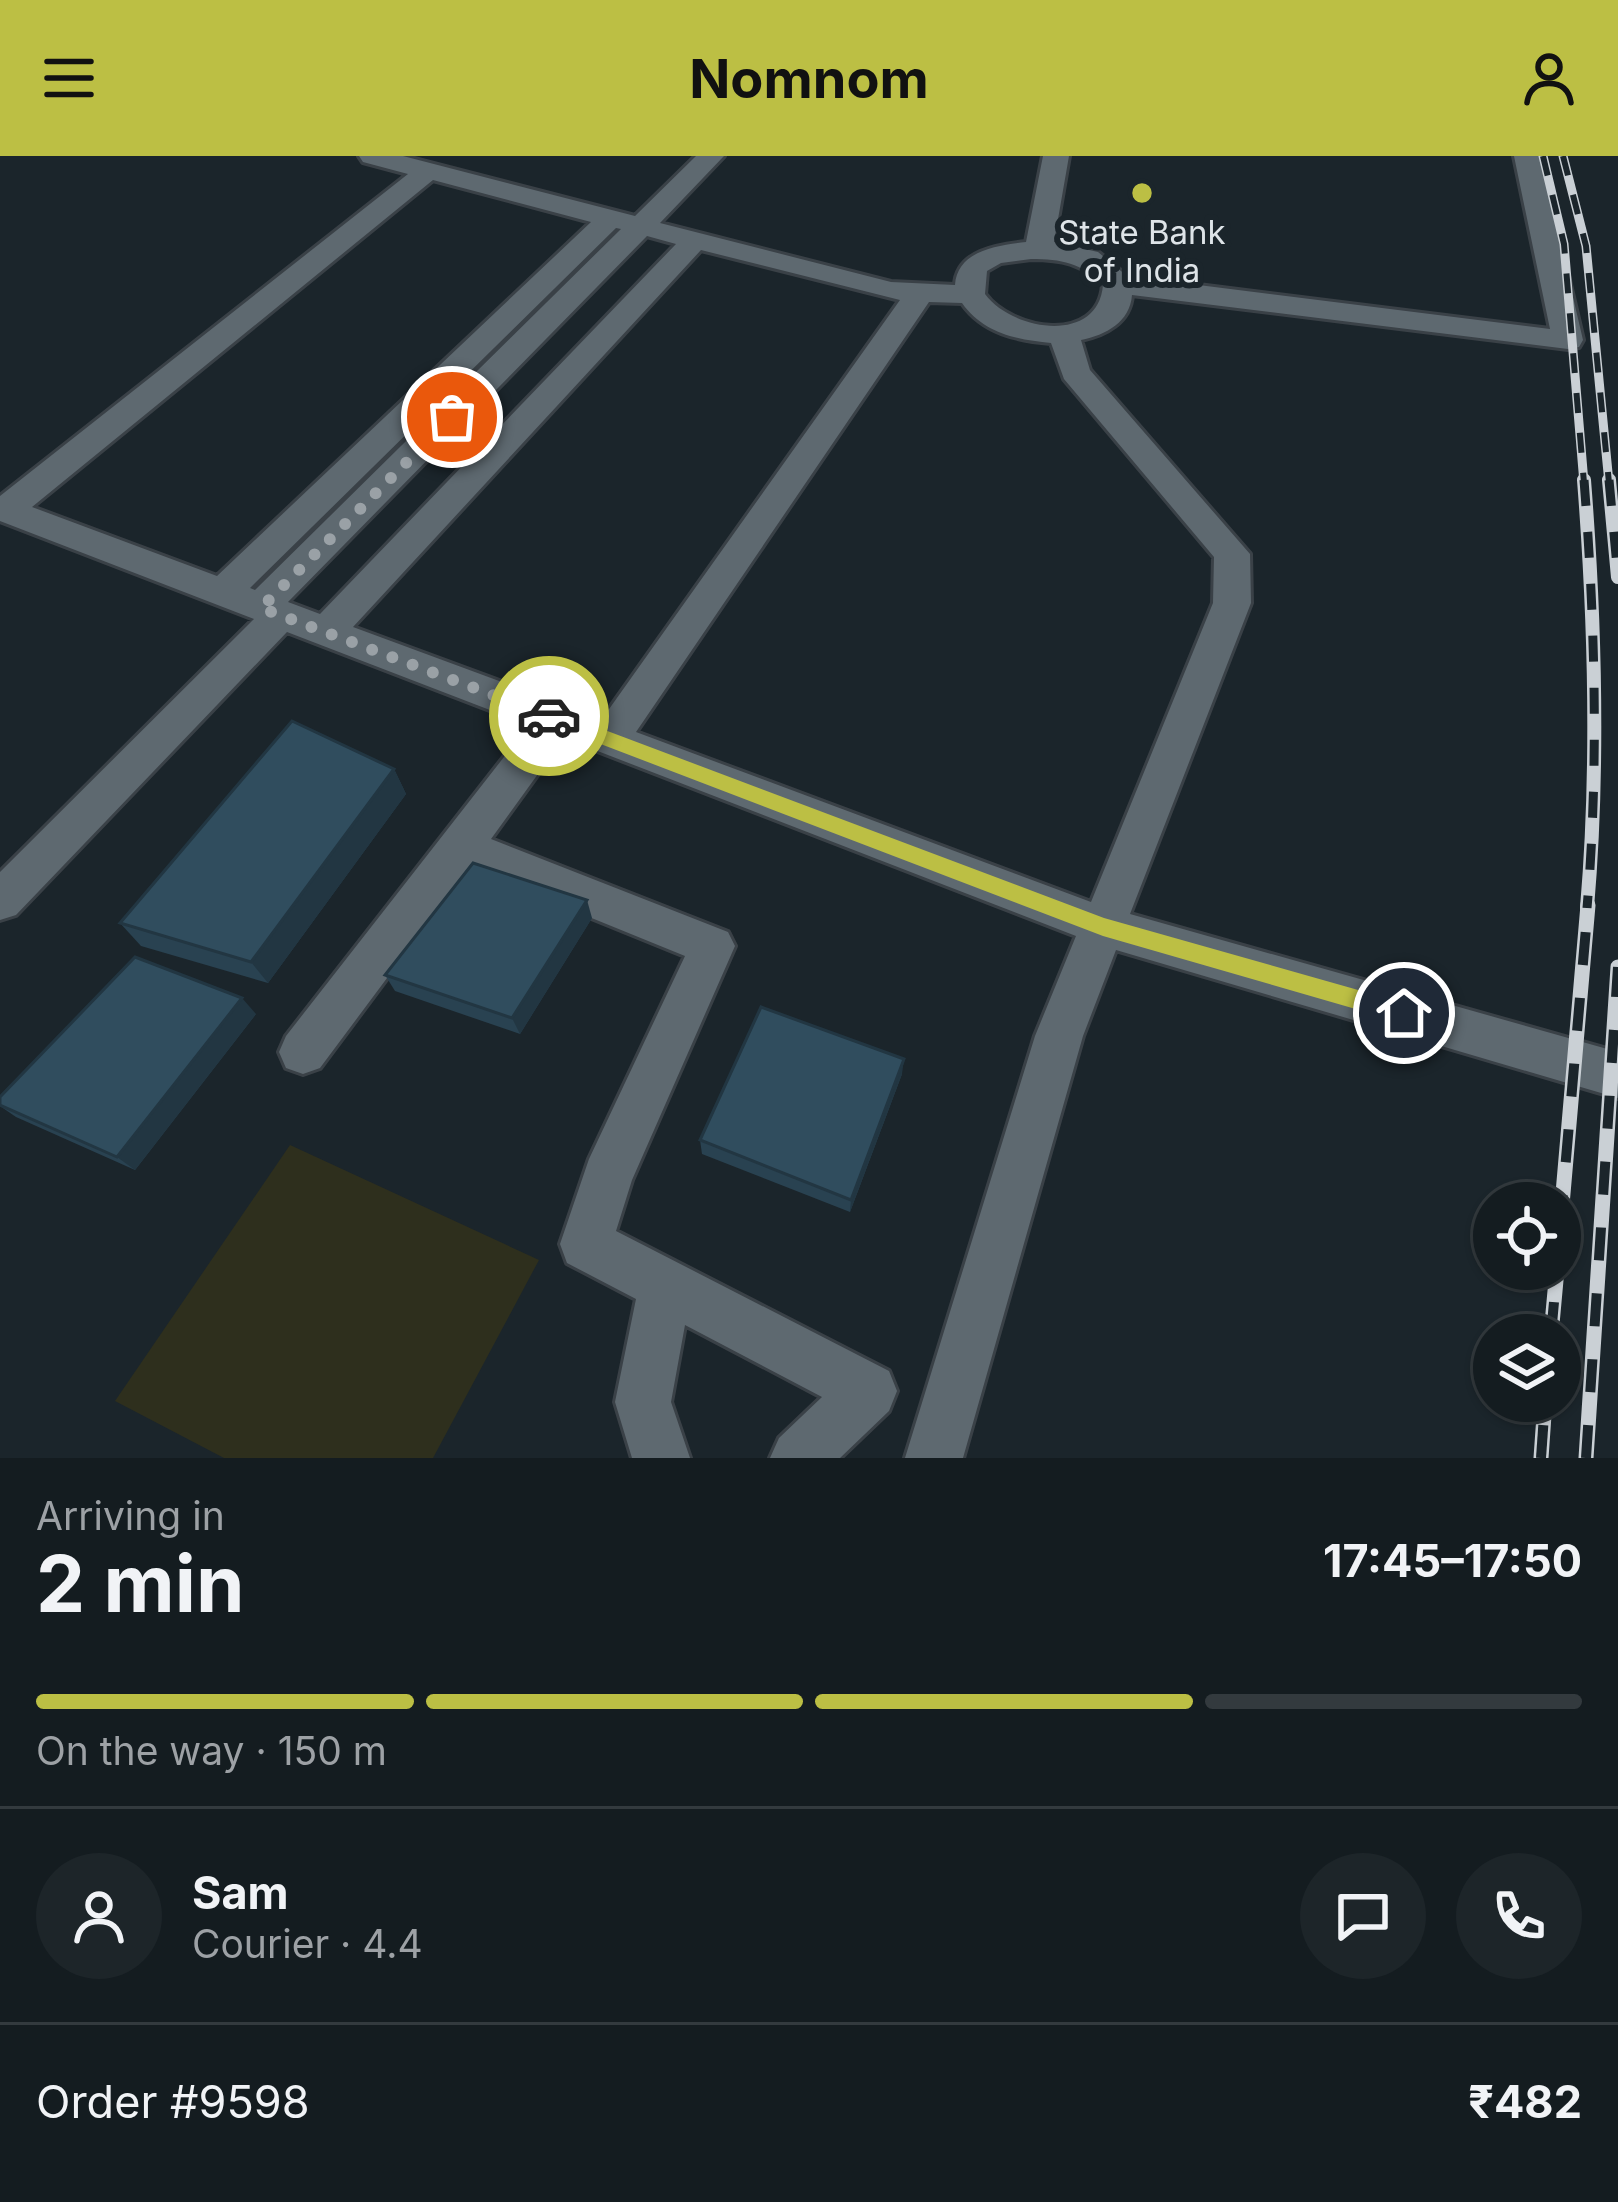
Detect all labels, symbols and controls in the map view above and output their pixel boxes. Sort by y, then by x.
icon: menu [36,45,102,111]
icon: person [1516,45,1582,111]
text: Nomnom [689,46,929,111]
marker: State Bank of India [1129,180,1155,206]
place label: State Bank of India [1058,212,1226,290]
pin [401,366,503,468]
icon: bag [419,384,485,450]
courier [489,656,609,776]
icon: car [516,683,582,749]
pin [1353,962,1455,1064]
icon: home [1371,980,1437,1046]
map controls [1473,1182,1581,1422]
button: locate [1473,1182,1581,1290]
button: layers [1473,1314,1581,1422]
text: Arriving in [36,1492,225,1539]
text: 17:45–17:50 [1323,1533,1582,1588]
text: 2 min [36,1536,244,1631]
text: On the way · 150 m [36,1727,387,1774]
button: person [36,1853,162,1979]
button: chat [1300,1853,1426,1979]
button: phone [1456,1853,1582,1979]
text: Sam [192,1865,289,1920]
text: Courier · 4.4 [192,1920,423,1967]
text: Order #9598 [36,2074,310,2129]
text: ₹482 [1468,2074,1582,2129]

